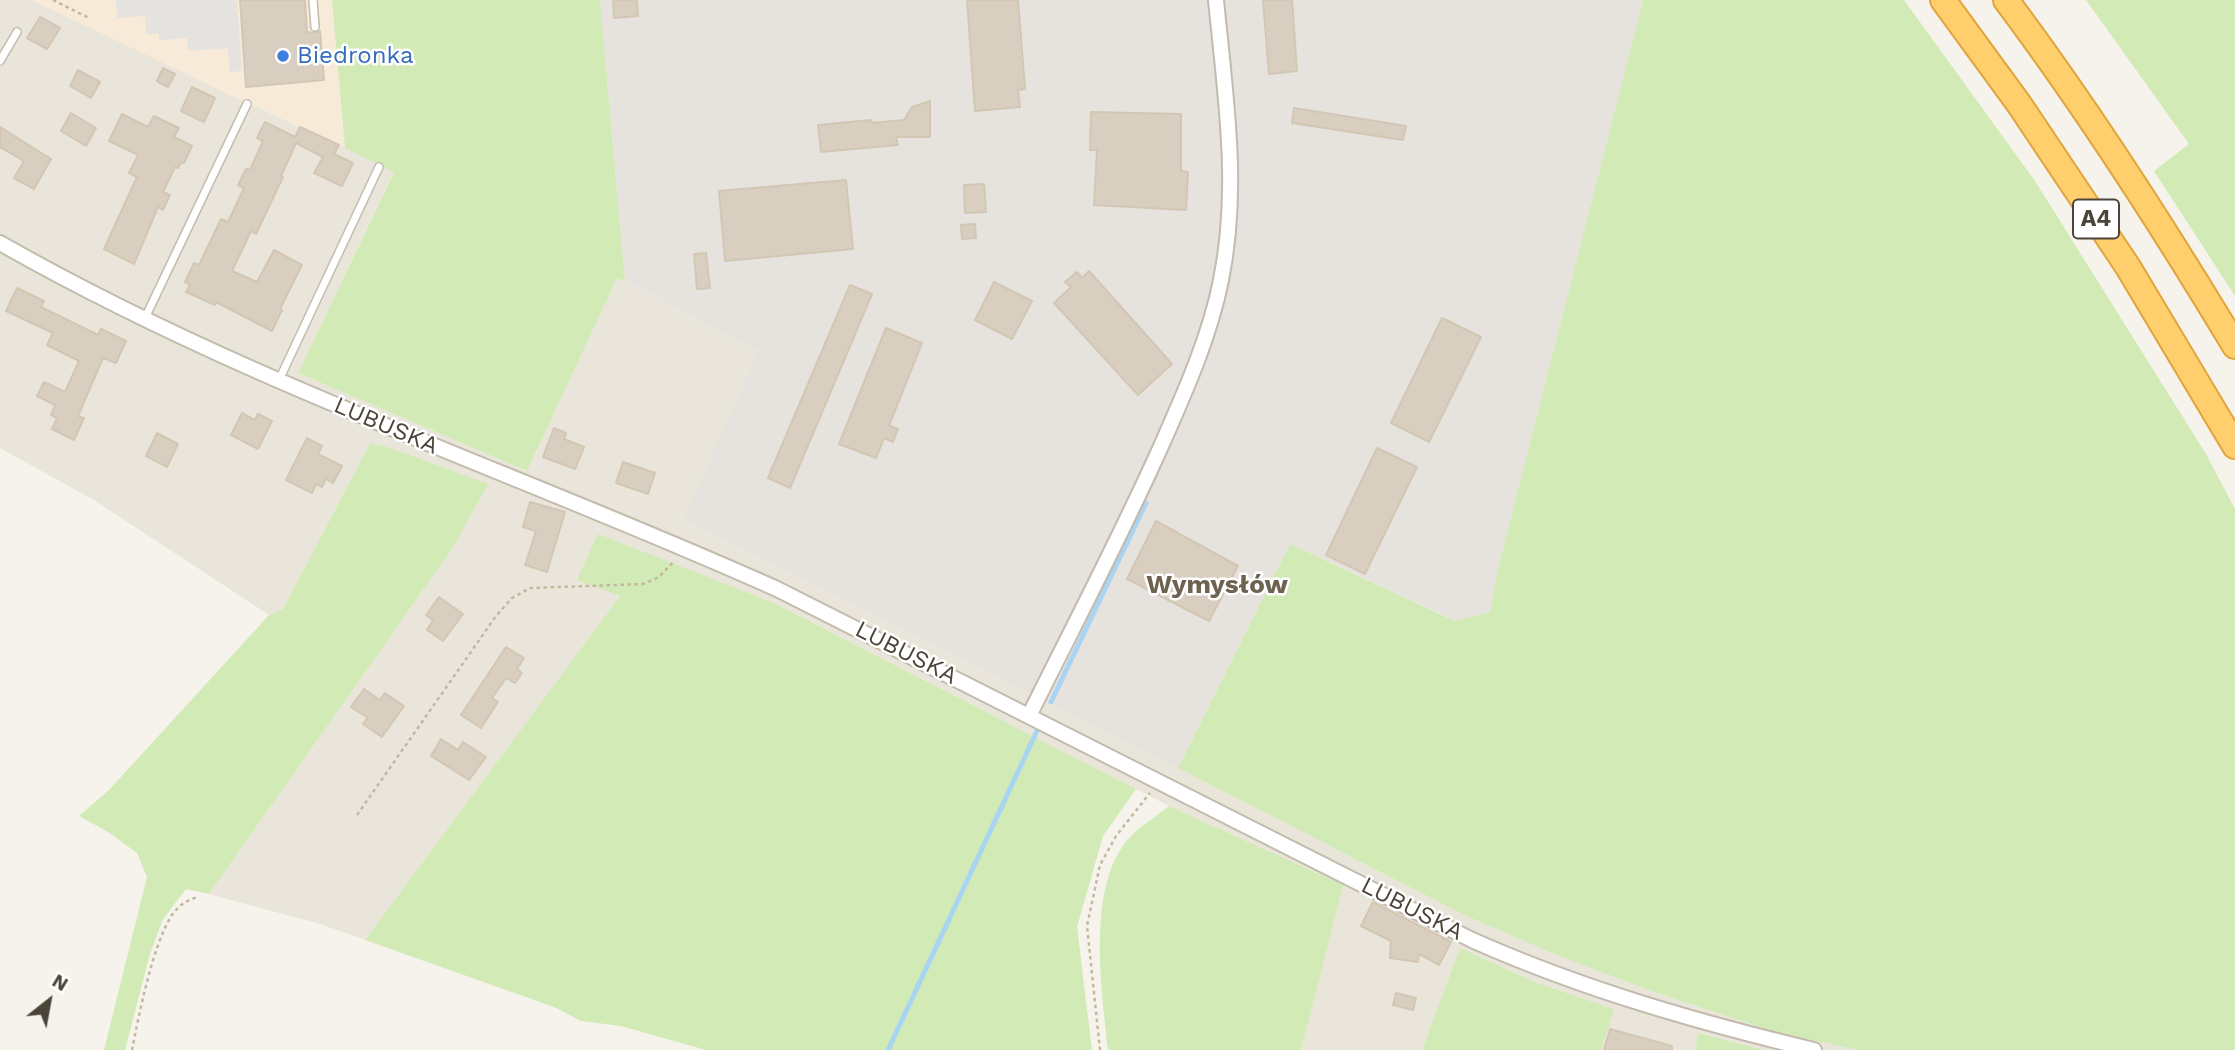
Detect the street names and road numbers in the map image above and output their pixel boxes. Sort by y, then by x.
road number: A4 [2073,200,2119,238]
street label: LUBUSKA [329,391,443,461]
street label: LUBUSKA [850,615,962,691]
street label: LUBUSKA [1356,871,1468,947]

